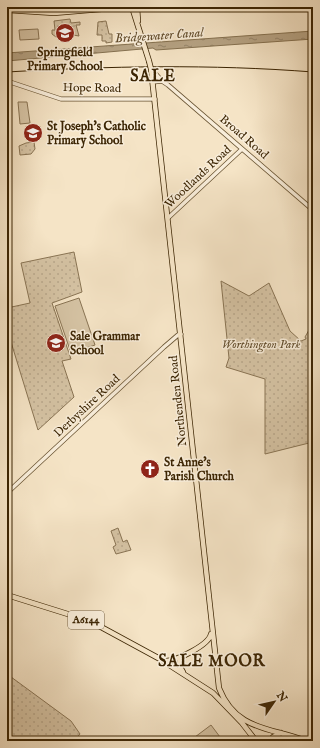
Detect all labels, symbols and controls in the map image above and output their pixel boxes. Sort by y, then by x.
school or university icon: Springfield Primary School [54,22,76,44]
water label: Bridgewater Canal [114,24,205,49]
place label: Springfield Primary School [27,45,104,75]
district label: SALE [130,67,176,87]
street label: Hope Road [63,80,122,97]
street label: Broad Road [216,112,272,163]
place label: St Joseph's Catholic Primary School [47,119,147,149]
school or university icon: St Joseph's Catholic Primary School [22,122,44,144]
street label: Woodlands Road [162,142,235,212]
place label: Sale Grammar School [70,329,141,358]
school or university icon: Sale Grammar School [45,332,67,354]
park label: Worthington Park [222,337,300,353]
street label: Northenden Road [166,354,190,447]
street label: Derbyshire Road [51,371,124,441]
place label: St Anne's Parish Church [164,455,235,484]
church icon: St Anne's Parish Church [139,458,161,480]
road number: A6144 [68,611,104,629]
district label: SALE MOOR [158,652,266,672]
north arrow [254,682,294,722]
text: N [272,688,290,705]

